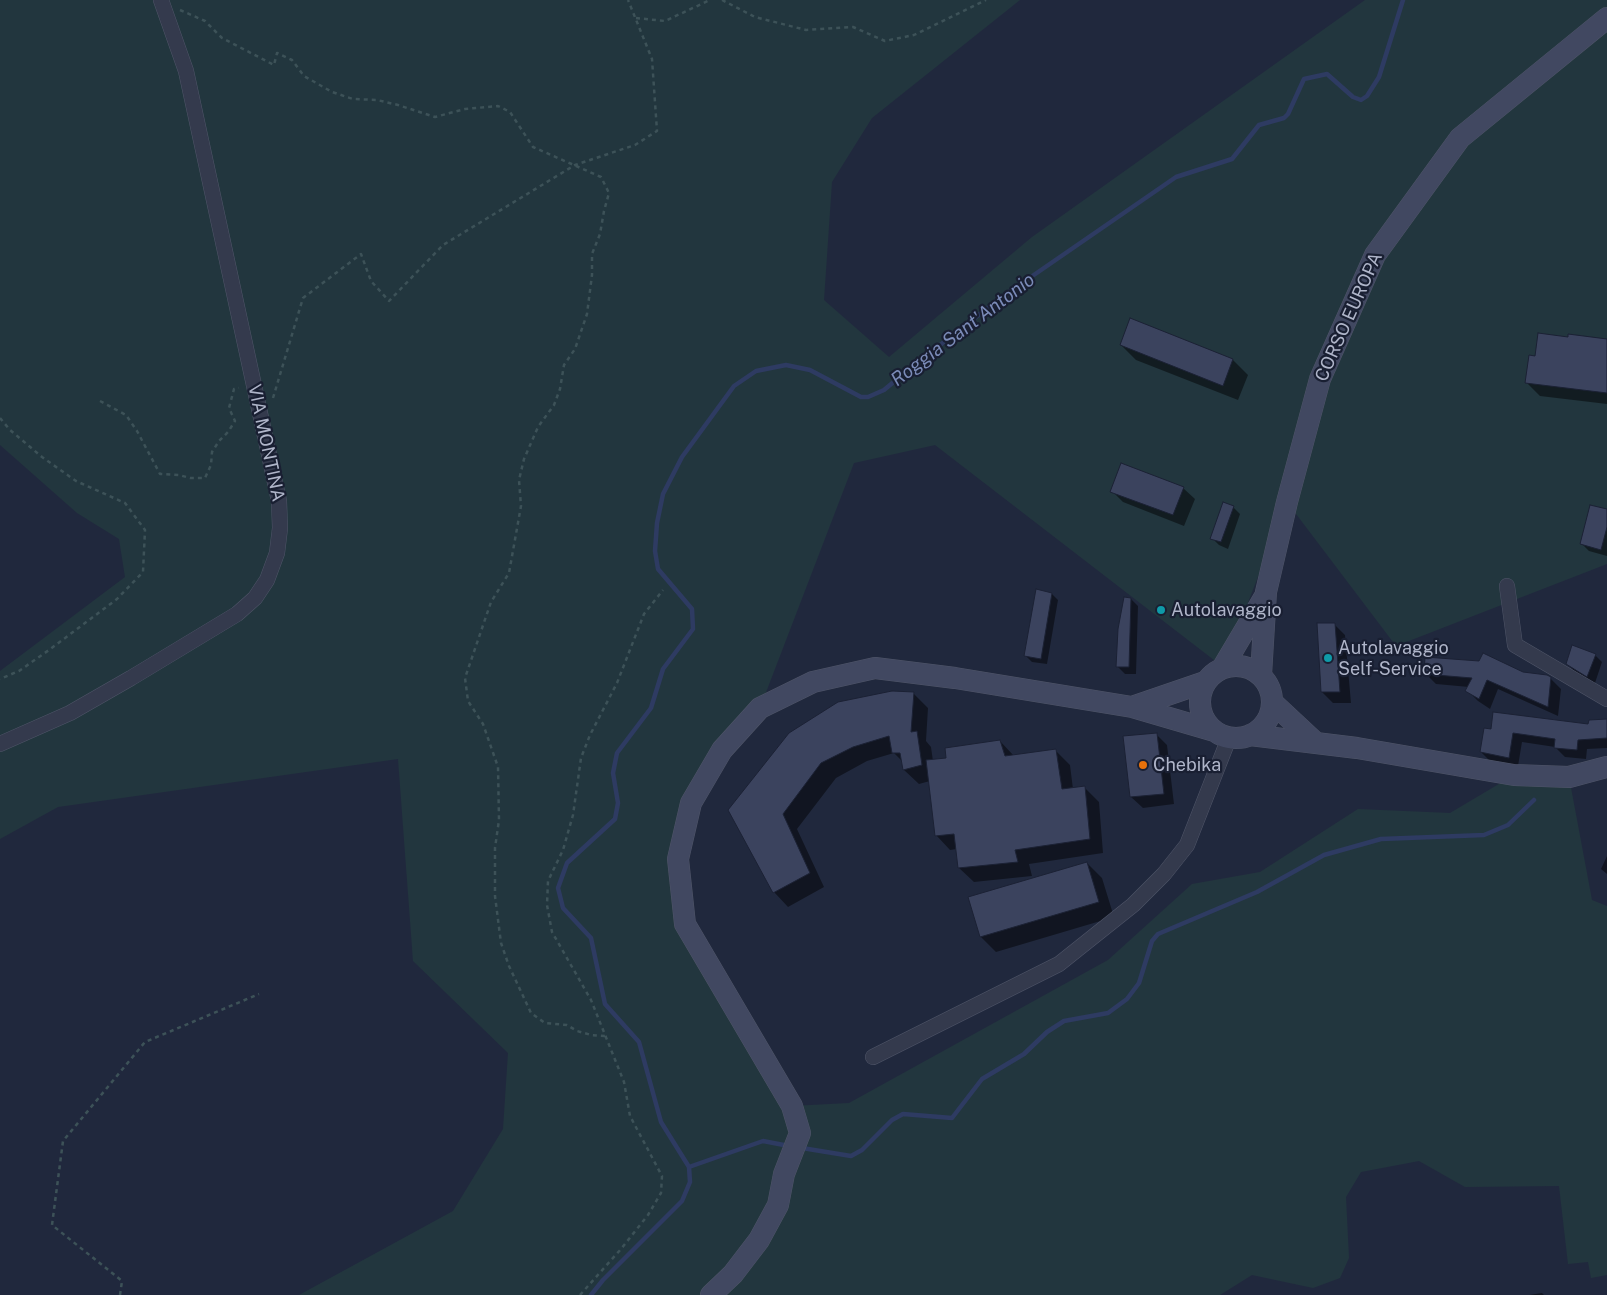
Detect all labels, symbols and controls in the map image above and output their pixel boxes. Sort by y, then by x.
street label: CORSO EUROPA [1311,249,1387,385]
water label: Roggia Sant'Antonio [887,269,1039,391]
street label: VIA MONTINA [243,382,289,504]
place label: Autolavaggio [1171,599,1282,621]
marker: Autolavaggio [1155,604,1167,616]
place label: Autolavaggio Self-Service [1338,637,1449,680]
marker: Autolavaggio Self-Service [1322,652,1334,664]
place label: Chebika [1153,754,1221,776]
marker: Chebika [1137,759,1149,771]

